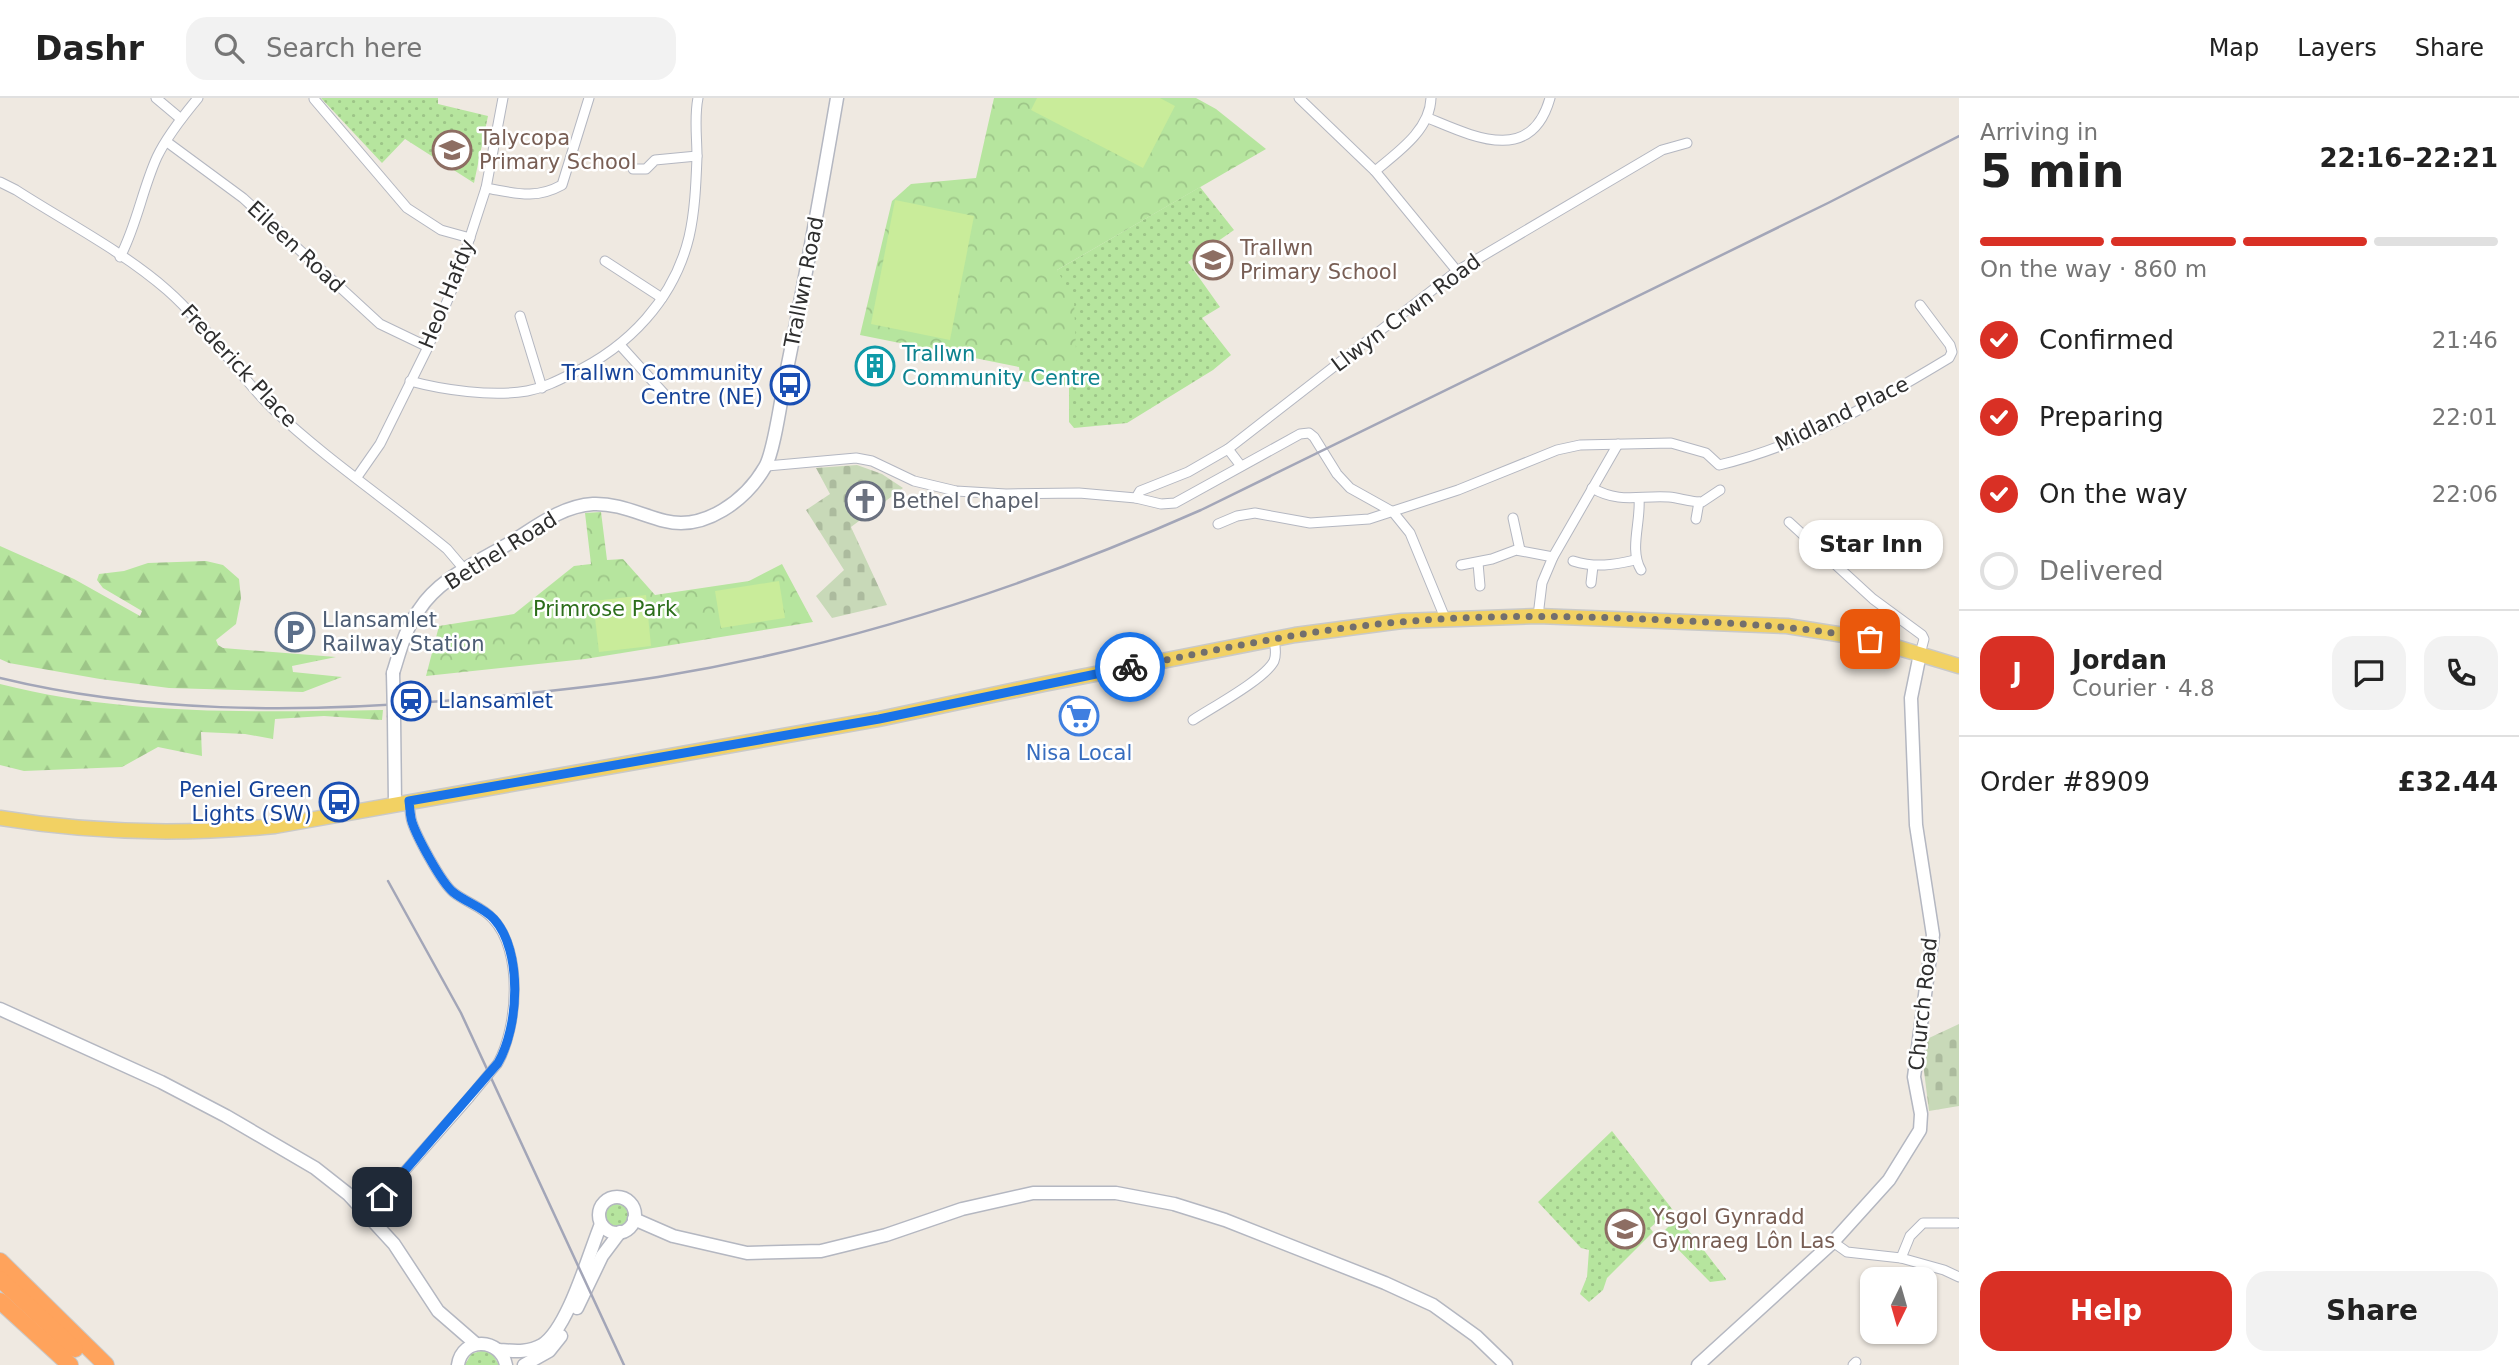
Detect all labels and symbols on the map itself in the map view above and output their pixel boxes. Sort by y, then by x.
place label: Talycopa Primary School [478,126,637,174]
school or university icon: Talycopa Primary School [431,129,473,171]
street label: Eileen Road [243,196,349,298]
street label: Trallwn Road [779,215,828,350]
street label: Heol Hafdy [414,236,480,352]
place label: Trallwn Primary School [1239,236,1398,284]
school or university icon: Trallwn Primary School [1192,239,1234,281]
street label: Llwyn Crwn Road [1327,249,1485,377]
street label: Frederick Place [176,300,302,432]
place label: Trallwn Community Centre [901,342,1100,390]
building icon: Trallwn Community Centre [854,345,896,387]
place label: Trallwn Community Centre (NE) [560,361,763,409]
bus stop icon: Trallwn Community Centre (NE) [769,364,811,406]
street label: Midland Place [1772,371,1912,457]
church icon: Bethel Chapel [844,480,886,522]
place label: Bethel Chapel [892,489,1039,513]
street label: Bethel Road [441,507,561,595]
callout: Star Inn [1798,520,1942,569]
park label: Primrose Park [533,597,678,621]
place label: Llansamlet Railway Station [322,608,484,656]
pin [1840,609,1900,669]
parking icon: Llansamlet Railway Station [274,611,316,653]
courier [1095,632,1165,702]
station icon: Llansamlet [390,680,432,722]
place label: Llansamlet [438,689,553,713]
supermarket icon: Nisa Local [1058,695,1100,737]
place label: Nisa Local [1026,741,1132,765]
place label: Peniel Green Lights (SW) [179,778,312,826]
bus stop icon: Peniel Green Lights (SW) [318,781,360,823]
street label: Church Road [1904,936,1942,1072]
pin [352,1167,412,1227]
place label: Ysgol Gynradd Gymraeg Lôn Las [1651,1205,1835,1253]
school or university icon: Ysgol Gynradd Gymraeg Lôn Las [1604,1208,1646,1250]
north arrow [1860,1267,1937,1344]

